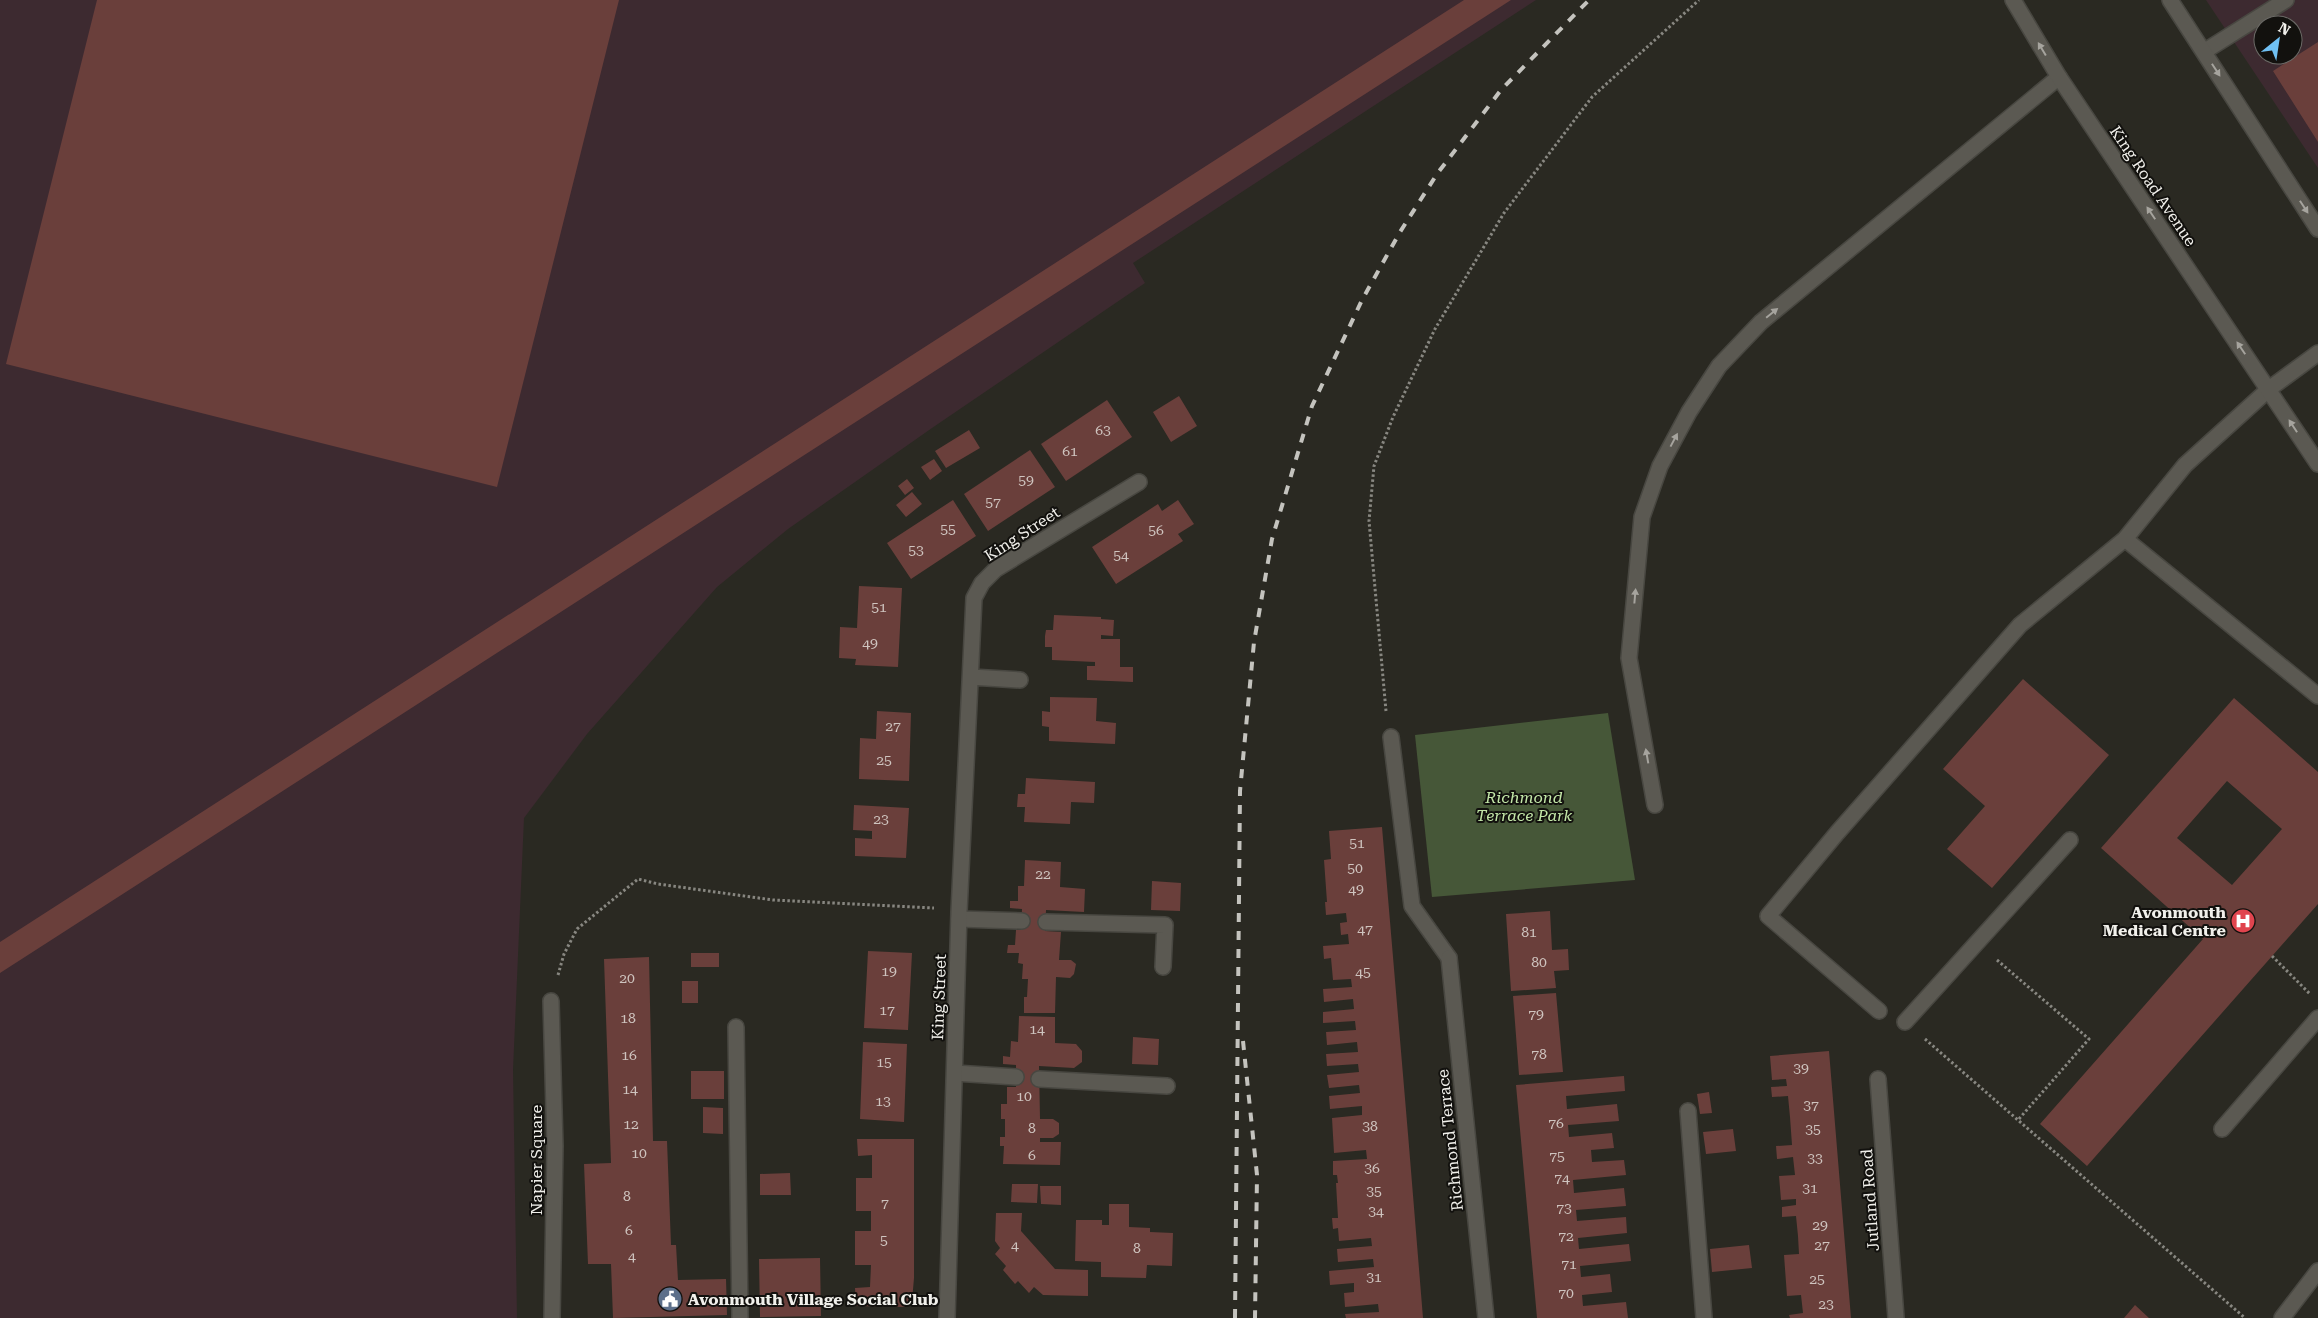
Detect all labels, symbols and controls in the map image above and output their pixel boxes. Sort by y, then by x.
north arrow [2253,15,2303,65]
text: N [2276,19,2293,38]
one-way arrow [2038,42,2047,55]
one-way arrow [2212,63,2221,76]
street label: King Road Avenue [2106,122,2200,250]
one-way arrow [2299,200,2308,213]
one-way arrow [2146,207,2156,220]
one-way arrow [1766,307,1779,318]
one-way arrow [2237,342,2246,355]
one-way arrow [2288,420,2298,433]
house number: 63 [1095,422,1111,438]
one-way arrow [1670,433,1678,448]
house number: 61 [1062,443,1078,459]
house number: 59 [1018,472,1034,488]
house number: 57 [985,494,1001,510]
street label: King Street [981,503,1063,565]
house number: 55 [940,521,956,537]
house number: 56 [1148,522,1164,538]
house number: 53 [908,542,924,558]
house number: 54 [1113,547,1129,563]
one-way arrow [1631,588,1639,604]
house number: 51 [871,599,887,615]
house number: 49 [862,635,878,651]
house number: 27 [885,718,901,734]
one-way arrow [1642,748,1650,764]
house number: 25 [876,752,892,768]
park label: Richmond Terrace Park [1476,788,1572,825]
house number: 23 [873,811,889,827]
house number: 51 [1349,835,1365,851]
house number: 50 [1347,860,1363,876]
house number: 22 [1035,866,1051,882]
house number: 49 [1348,881,1364,897]
place label: Avonmouth Medical Centre [2103,903,2226,940]
hospital icon: Avonmouth Medical Centre [2230,908,2256,934]
house number: 47 [1357,921,1373,937]
house number: 81 [1521,924,1537,940]
street label: King Street [928,954,950,1040]
house number: 80 [1531,954,1547,970]
house number: 19 [881,963,897,979]
house number: 45 [1355,964,1371,980]
house number: 20 [619,970,635,986]
house number: 17 [879,1002,895,1018]
house number: 79 [1528,1006,1544,1022]
house number: 18 [620,1010,636,1026]
house number: 14 [1029,1021,1045,1037]
house number: 78 [1531,1046,1547,1062]
house number: 16 [621,1047,637,1063]
house number: 15 [876,1054,892,1070]
house number: 39 [1793,1060,1809,1076]
street label: Richmond Terrace [1433,1068,1467,1212]
house number: 14 [622,1081,638,1097]
house number: 10 [1016,1088,1032,1104]
house number: 13 [875,1093,891,1109]
house number: 37 [1803,1097,1819,1113]
street label: Napier Square [527,1105,546,1215]
house number: 76 [1548,1115,1564,1131]
house number: 12 [623,1116,639,1132]
house number: 38 [1362,1118,1378,1134]
house number: 8 [1028,1120,1036,1136]
house number: 35 [1805,1121,1821,1137]
house number: 10 [631,1145,647,1161]
house number: 6 [1028,1147,1036,1163]
house number: 75 [1549,1148,1565,1164]
street label: Jutland Road [1857,1148,1883,1252]
house number: 33 [1807,1150,1823,1166]
house number: 36 [1364,1160,1380,1176]
house number: 74 [1554,1170,1570,1186]
house number: 31 [1802,1180,1818,1196]
house number: 35 [1366,1183,1382,1199]
house number: 8 [623,1188,631,1204]
house number: 7 [881,1195,889,1211]
house number: 73 [1556,1200,1572,1216]
house number: 34 [1368,1203,1384,1219]
house number: 29 [1812,1217,1828,1233]
house number: 6 [625,1222,633,1238]
house number: 72 [1558,1228,1574,1244]
house number: 5 [880,1232,888,1248]
house number: 4 [1011,1237,1019,1253]
house number: 27 [1814,1237,1830,1253]
house number: 8 [1133,1240,1141,1256]
house number: 4 [628,1248,636,1264]
house number: 71 [1561,1256,1577,1272]
house number: 31 [1366,1269,1382,1285]
house number: 25 [1809,1271,1825,1287]
house number: 70 [1558,1285,1574,1301]
public building icon: Avonmouth Village Social Club [657,1286,683,1312]
place label: Avonmouth Village Social Club [688,1290,939,1309]
house number: 23 [1818,1296,1834,1312]

